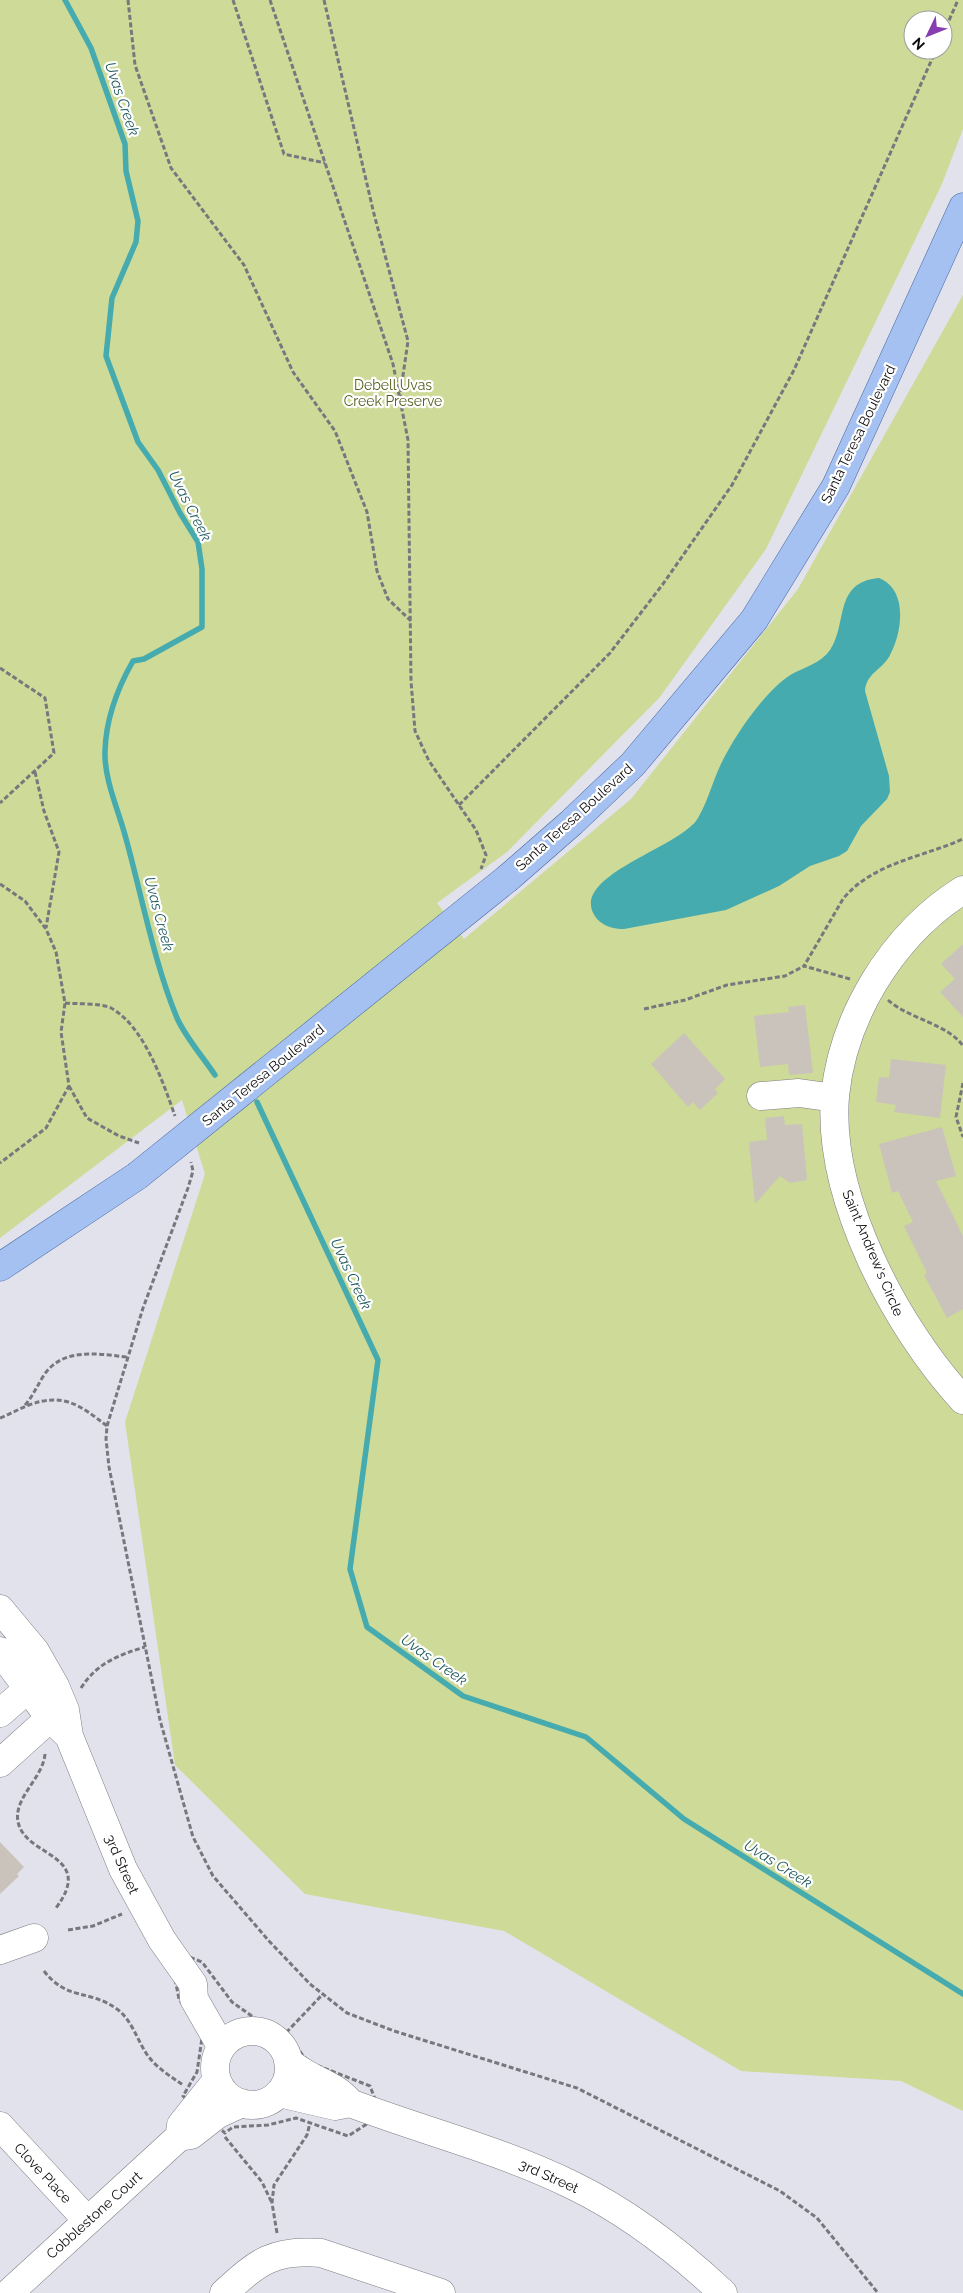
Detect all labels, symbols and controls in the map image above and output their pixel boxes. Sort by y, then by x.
north arrow [903,10,953,60]
text: N [909,35,928,53]
water label: Uvas Creek [101,60,143,138]
street label: Santa Teresa Boulevard [818,362,898,506]
park label: Debell Uvas Creek Preserve [344,377,442,409]
water label: Uvas Creek [165,468,215,544]
street label: Santa Teresa Boulevard [512,760,636,874]
water label: Uvas Creek [140,875,178,953]
street label: Santa Teresa Boulevard [199,1021,327,1129]
street label: Saint Andrew's Circle [839,1187,907,1319]
water label: Uvas Creek [327,1235,375,1313]
water label: Uvas Creek [397,1631,471,1689]
street label: 3rd Street [102,1832,142,1896]
water label: Uvas Creek [741,1836,815,1892]
street label: Clove Place [11,2140,75,2206]
street label: 3rd Street [517,2156,581,2196]
street label: Cobblestone Court [43,2168,145,2262]

